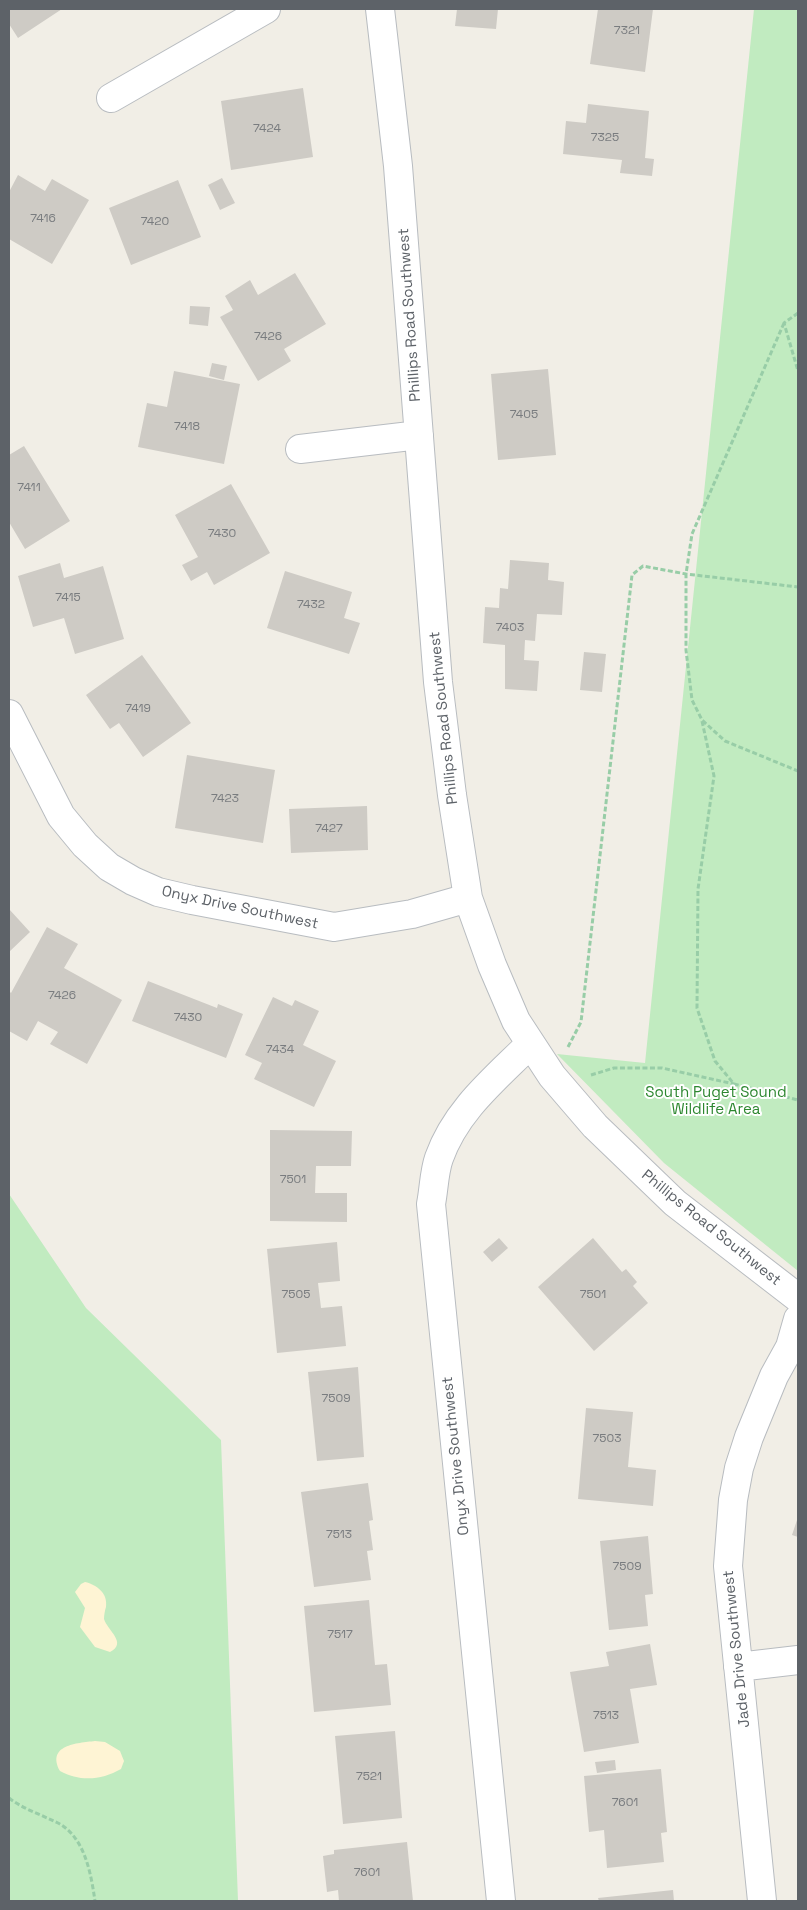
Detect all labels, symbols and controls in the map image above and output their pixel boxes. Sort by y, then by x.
house number: 7321 [614,24,640,38]
house number: 7424 [253,122,281,136]
house number: 7325 [591,131,619,145]
house number: 7416 [30,212,56,226]
house number: 7420 [141,215,169,229]
street label: Phillips Road Southwest [395,228,425,402]
house number: 7426 [254,330,282,344]
house number: 7405 [510,408,538,422]
house number: 7418 [174,420,200,434]
house number: 7411 [17,481,41,495]
house number: 7430 [208,527,236,541]
house number: 7415 [55,591,81,605]
house number: 7432 [297,598,325,612]
house number: 7403 [496,621,524,635]
street label: Phillips Road Southwest [426,631,462,805]
house number: 7419 [125,702,151,716]
house number: 7423 [211,792,239,806]
house number: 7427 [315,822,343,836]
street label: Onyx Drive Southwest [160,883,320,933]
house number: 7426 [48,989,76,1003]
house number: 7430 [174,1011,202,1025]
house number: 7434 [266,1043,294,1057]
park label: South Puget Sound Wildlife Area [645,1084,787,1119]
street label: Phillips Road Southwest [638,1166,784,1290]
house number: 7501 [280,1173,306,1187]
house number: 7505 [282,1288,310,1302]
house number: 7501 [580,1288,606,1302]
street label: Onyx Drive Southwest [439,1376,473,1536]
house number: 7509 [322,1392,350,1406]
house number: 7503 [593,1432,621,1446]
house number: 7513 [326,1528,352,1542]
house number: 7509 [613,1560,641,1574]
street label: Jade Drive Southwest [720,1569,754,1729]
house number: 7517 [327,1628,353,1642]
house number: 7513 [593,1709,619,1723]
house number: 7521 [356,1770,382,1784]
house number: 7601 [612,1796,638,1810]
house number: 7601 [354,1866,380,1880]

